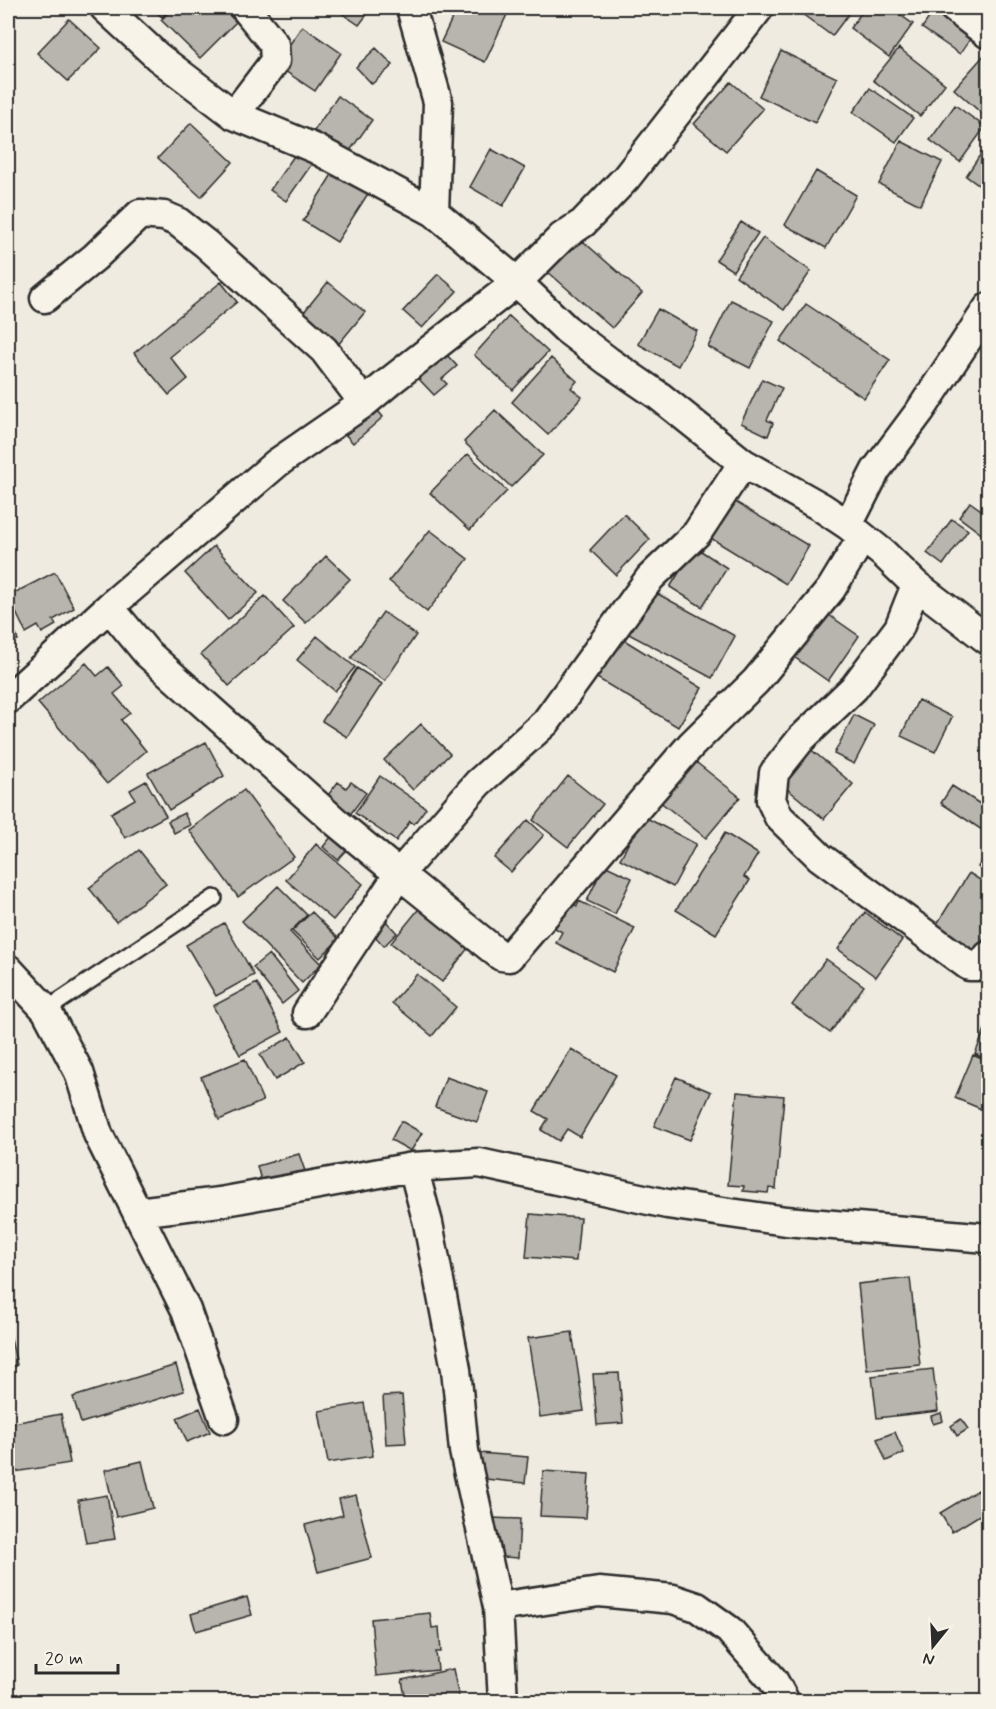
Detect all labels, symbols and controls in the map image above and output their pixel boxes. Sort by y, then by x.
north arrow [903,1616,963,1676]
scale bar [36,1637,118,1675]
text: 20 m [45,1647,83,1671]
text: N [921,1647,937,1670]

